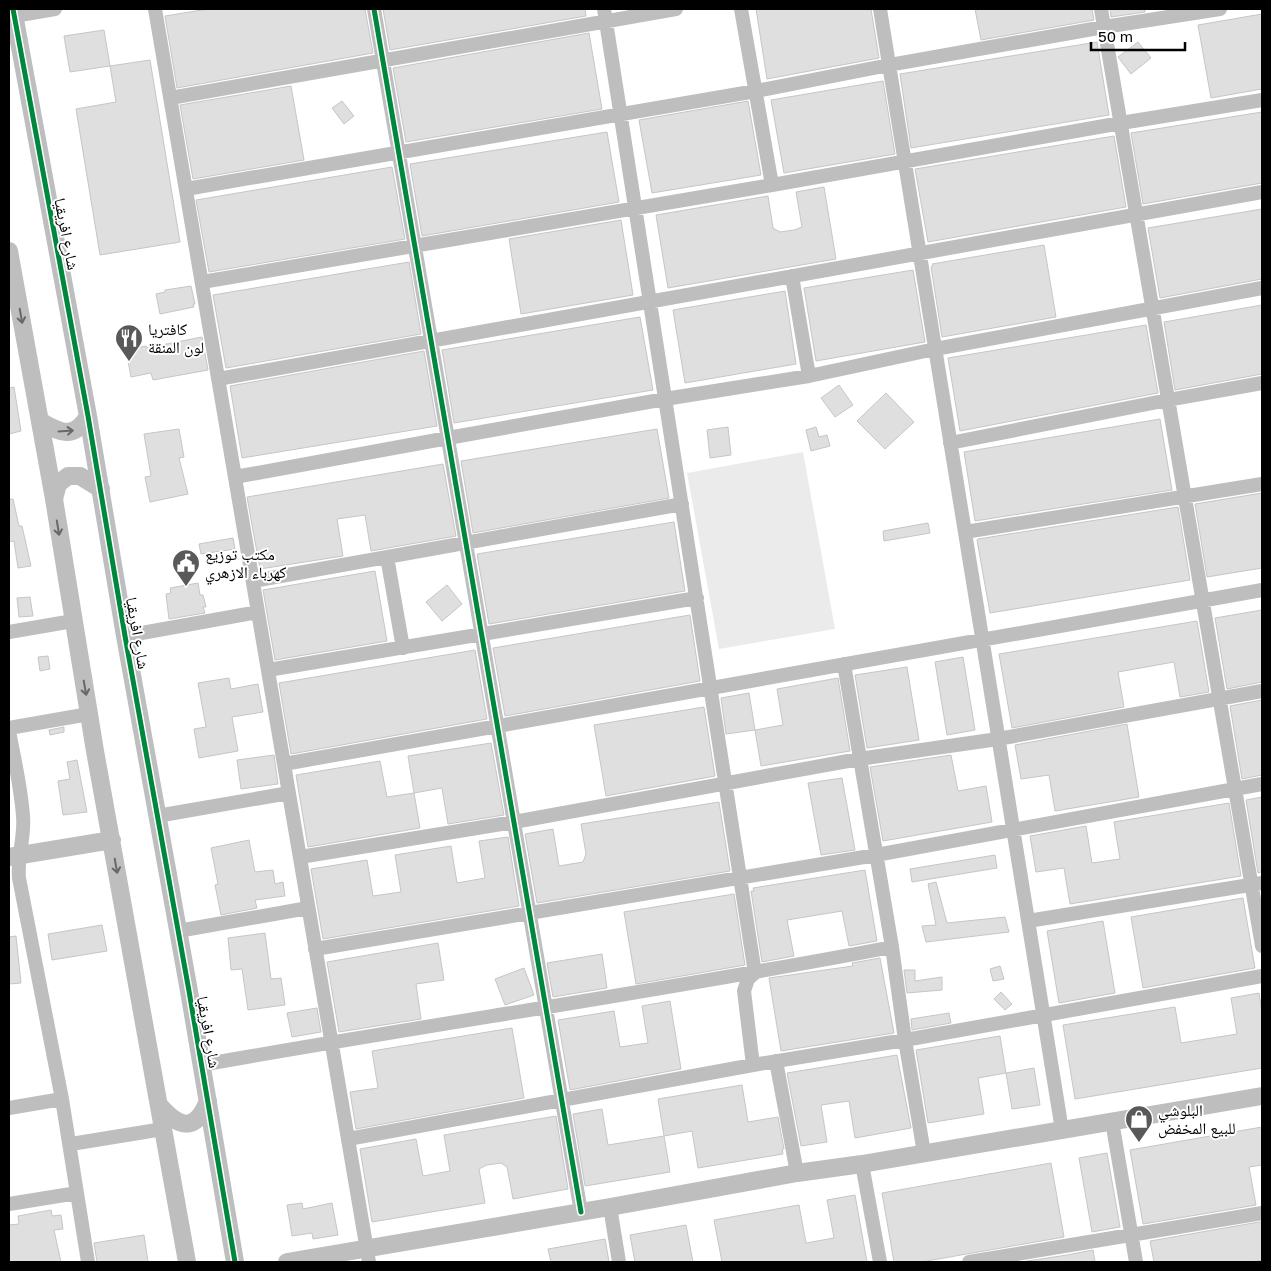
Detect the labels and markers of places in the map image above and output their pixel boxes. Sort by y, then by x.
place label: كافتريا لون المنقة [148,319,204,358]
restaurant icon: كافتريا لون المنقة [114,323,144,362]
place label: مكتب توزيع كهرباء الازهري [205,544,287,585]
public building icon: مكتب توزيع كهرباء الازهري [171,548,201,587]
place label: البلوشي للبيع المخفض [1158,1100,1236,1139]
shop icon: البلوشي للبيع المخفض [1124,1104,1154,1143]

